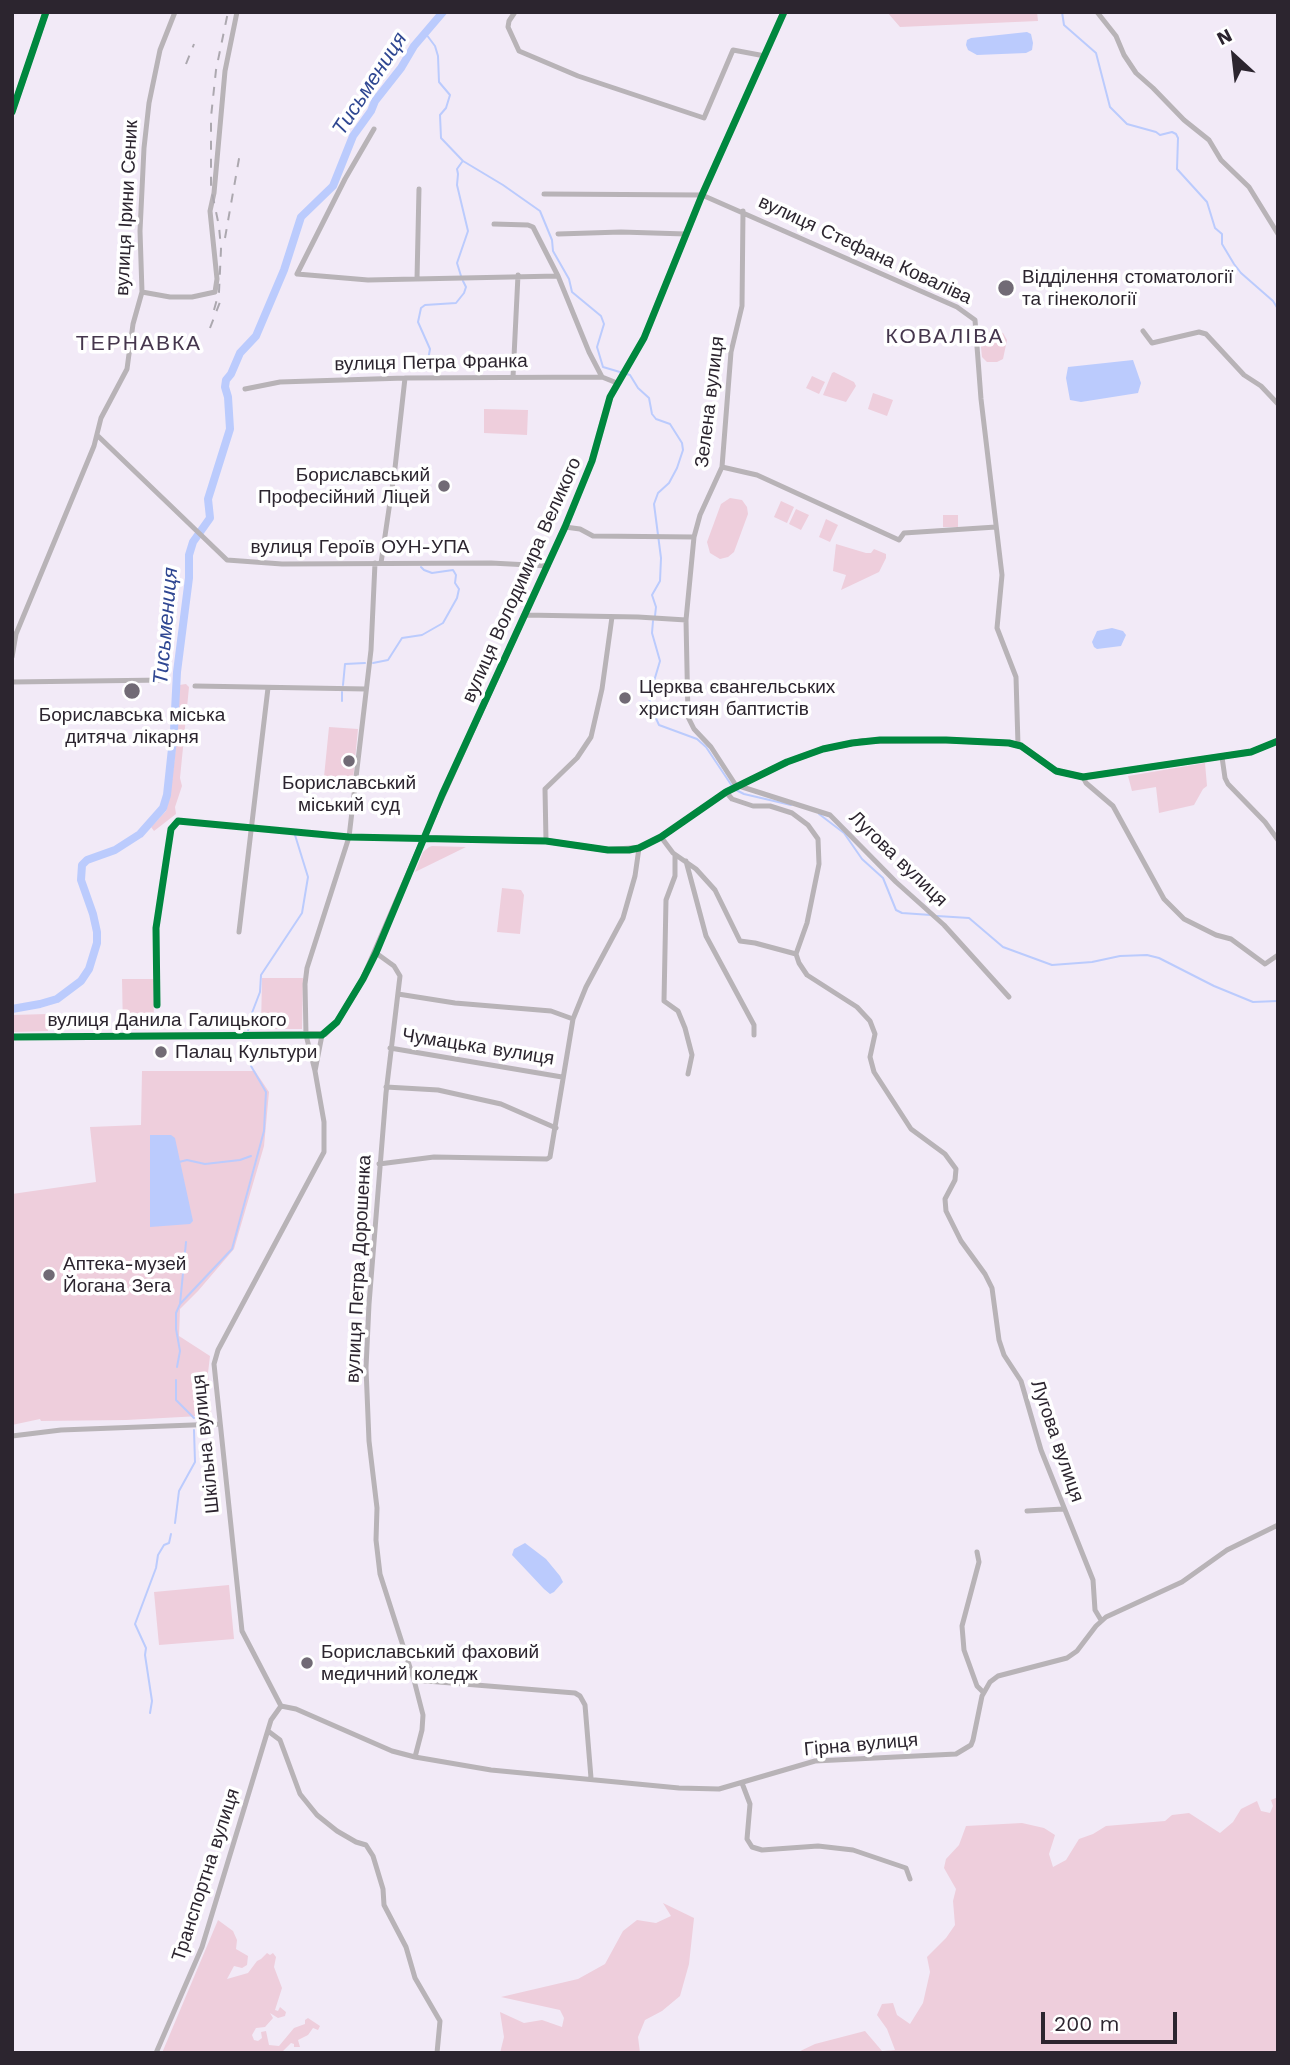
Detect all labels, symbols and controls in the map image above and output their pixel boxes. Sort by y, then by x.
north arrow [1199,21,1269,91]
text: N [1213,23,1236,50]
water label: Тисьмениця [327,28,413,140]
street label: вулиця Ірини Сеник [111,120,143,296]
street label: вулиця Стефана Коваліва [755,191,975,309]
place label: Відділення стоматології та гінекології [1022,266,1233,310]
marker: Відділення стоматології та гінекології [996,278,1016,298]
district label: КОВАЛІВА [886,324,1004,350]
district label: ТЕРНАВКА [77,331,201,357]
street label: Зелена вулиця [691,335,729,469]
street label: вулиця Петра Франка [334,350,528,376]
street label: вулиця Володимира Великого [458,454,586,706]
place label: Бориславський Професійний Ліцей [258,464,430,508]
marker: Бориславський Професійний Ліцей [436,478,452,494]
street label: вулиця Героїв ОУН-УПА [251,536,469,558]
water label: Тисьмениця [148,566,184,686]
place label: Церква євангельських християн баптистів [639,676,835,720]
marker: Бориславська міська дитяча лікарня [122,681,142,701]
marker: Церква євангельських християн баптистів [617,690,633,706]
place label: Бориславська міська дитяча лікарня [39,704,225,748]
marker: Бориславський міський суд [341,753,357,769]
place label: Бориславський міський суд [282,772,416,816]
street label: Лугова вулиця [844,806,952,912]
street label: вулиця Данила Галицького [47,1009,287,1031]
street label: Чумацька вулиця [400,1024,556,1070]
place label: Палац Культури [175,1041,317,1063]
marker: Палац Культури [153,1044,169,1060]
street label: вулиця Петра Дорошенка [342,1154,376,1384]
place label: Аптека-музей Йогана Зега [63,1253,186,1297]
marker: Аптека-музей Йогана Зега [41,1267,57,1283]
street label: Шкільна вулиця [187,1373,225,1515]
street label: Лугова вулиця [1025,1377,1089,1505]
place label: Бориславський фаховий медичний коледж [321,1641,539,1685]
marker: Бориславський фаховий медичний коледж [299,1655,315,1671]
street label: Гірна вулиця [803,1729,919,1761]
street label: Транспортна вулиця [167,1786,245,1964]
scale bar [1045,1998,1182,2042]
text: 200 m [1054,2011,1120,2036]

